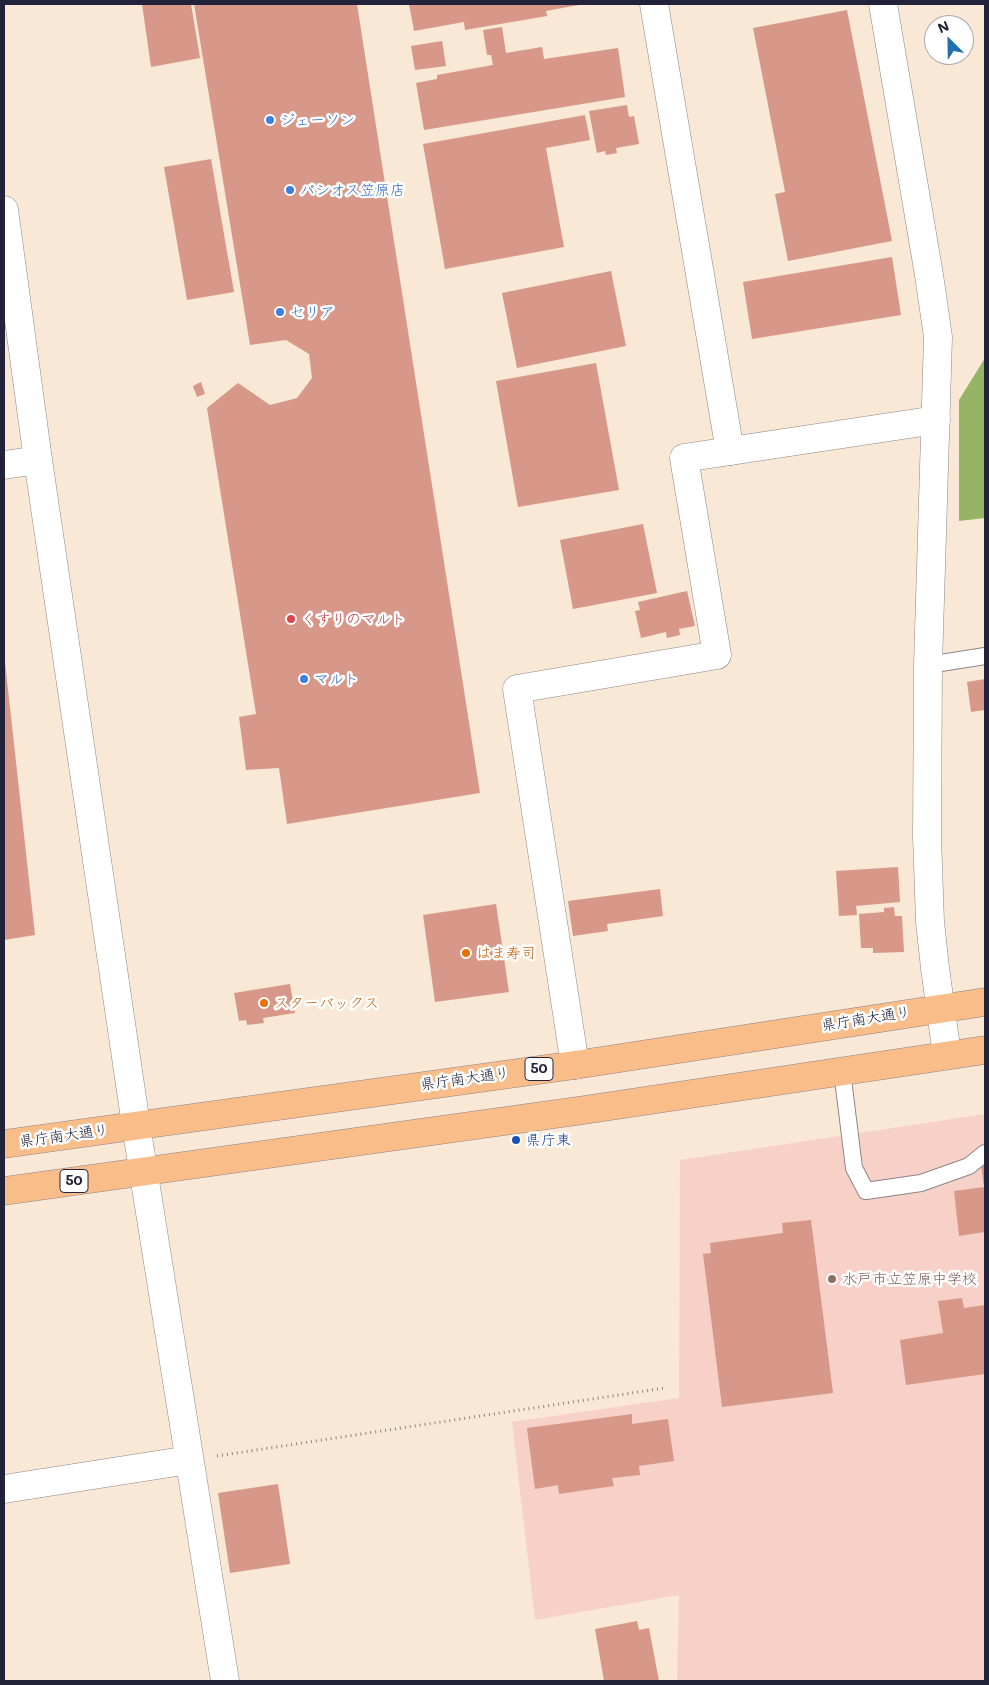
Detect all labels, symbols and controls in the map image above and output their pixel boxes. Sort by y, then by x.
north arrow [924,15,974,65]
text: N [935,16,952,37]
place label: ジェーソン [280,111,355,129]
marker: ジェーソン [264,114,276,126]
place label: パシオス笠原店 [300,181,405,199]
marker: パシオス笠原店 [284,184,296,196]
place label: セリア [290,303,335,321]
marker: セリア [274,306,286,318]
place label: くすりのマルト [301,610,406,628]
marker: くすりのマルト [285,613,297,625]
place label: マルト [314,670,359,688]
marker: マルト [298,673,310,685]
place label: はま寿司 [476,944,536,962]
marker: はま寿司 [460,947,472,959]
place label: スターバックス [274,994,379,1012]
marker: スターバックス [258,997,270,1009]
street label: 県庁南大通り [820,1003,912,1035]
road number: 50 [525,1058,553,1080]
street label: 県庁南大通り [419,1064,511,1094]
street label: 県庁南大通り [18,1121,110,1151]
place label: 県庁東 [526,1131,571,1149]
marker: 県庁東 [510,1134,522,1146]
road number: 50 [60,1170,88,1192]
place label: 水戸市立笠原中学校 [842,1270,977,1288]
marker: 水戸市立笠原中学校 [826,1273,838,1285]

